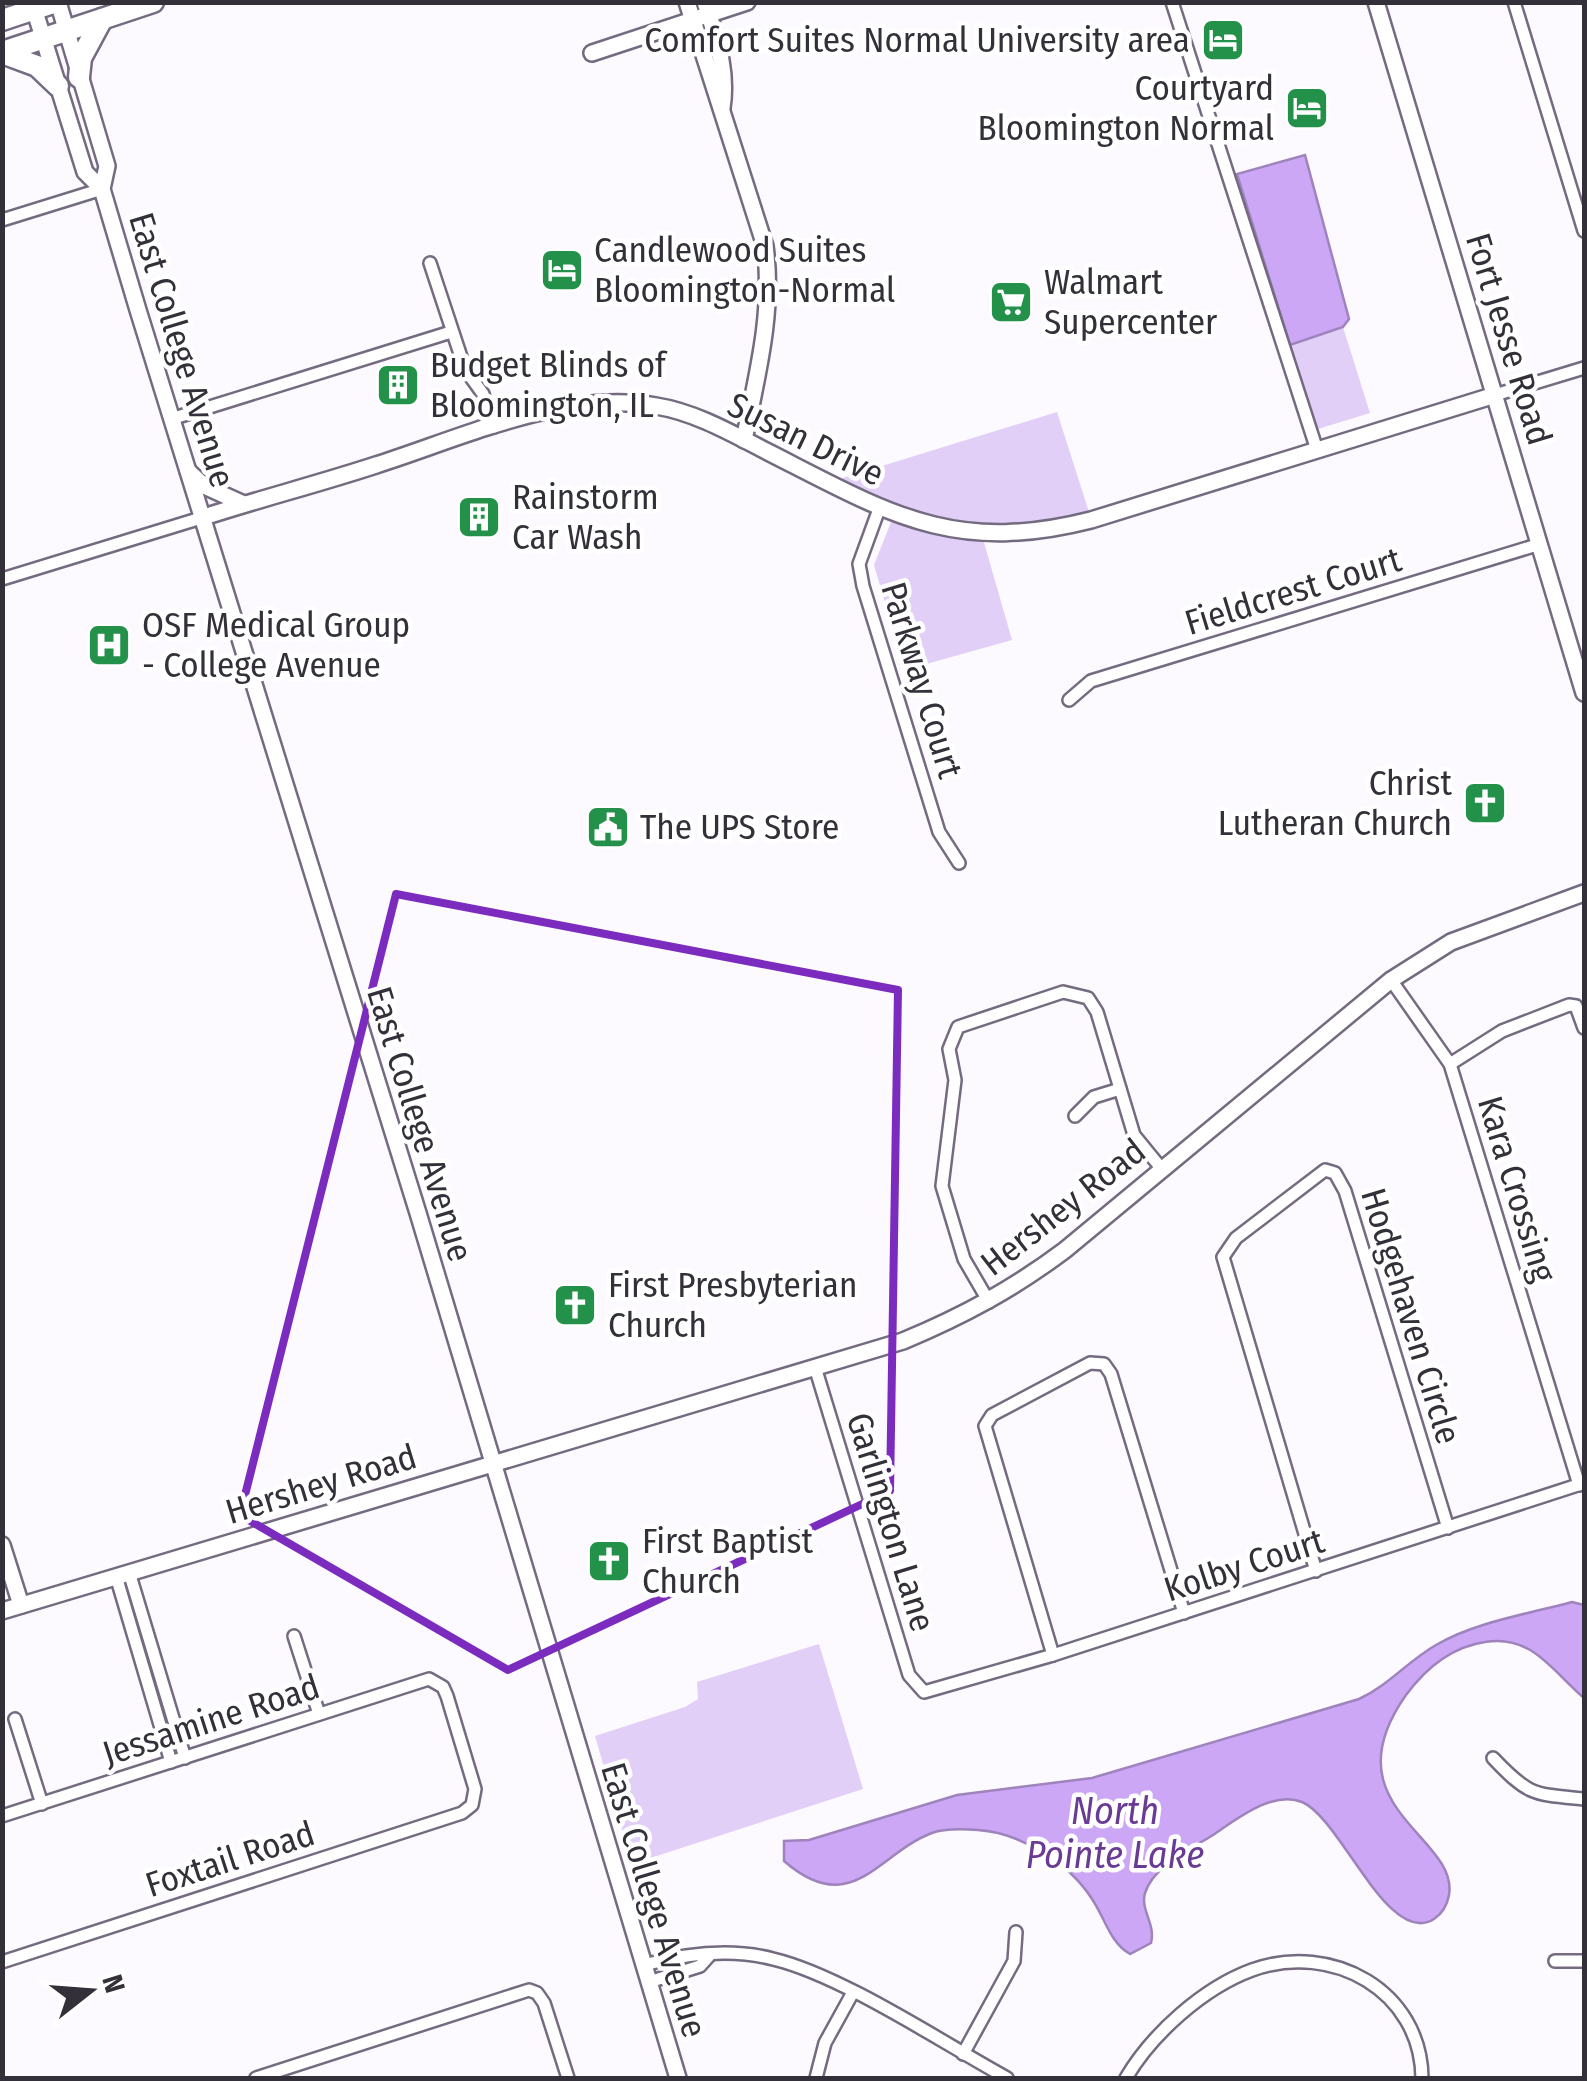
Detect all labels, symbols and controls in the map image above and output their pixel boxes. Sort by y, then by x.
hotel icon: Comfort Suites Normal University area [1200,17,1246,63]
place label: Comfort Suites Normal University area [644,19,1190,61]
place label: Courtyard Bloomington Normal [978,67,1274,149]
hotel icon: Courtyard Bloomington Normal [1284,85,1330,131]
street label: East College Avenue [120,207,244,493]
street label: Fort Jesse Road [1457,228,1561,450]
place label: Candlewood Suites Bloomington-Normal [594,229,895,311]
hotel icon: Candlewood Suites Bloomington-Normal [539,247,585,293]
place label: Walmart Supercenter [1044,261,1217,343]
supermarket icon: Walmart Supercenter [988,279,1034,325]
place label: Budget Blinds of Bloomington, IL [430,344,668,426]
building icon: Budget Blinds of Bloomington, IL [375,362,421,408]
street label: Susan Drive [721,383,891,495]
place label: Rainstorm Car Wash [512,476,659,558]
building icon: Rainstorm Car Wash [456,494,502,540]
street label: Fieldcrest Court [1180,538,1407,644]
street label: Parkway Court [872,577,972,784]
place label: OSF Medical Group - College Avenue [142,604,410,686]
hospital icon: OSF Medical Group - College Avenue [86,622,132,668]
place label: Christ Lutheran Church [1218,762,1453,844]
church icon: Christ Lutheran Church [1462,780,1508,826]
public building icon: The UPS Store [585,804,631,850]
place label: The UPS Store [640,806,839,848]
street label: East College Avenue [358,981,482,1267]
street label: Kara Crossing [1469,1091,1565,1288]
street label: Hershey Road [972,1130,1154,1284]
street label: Hodgehaven Circle [1352,1183,1470,1449]
place label: First Presbyterian Church [608,1264,857,1346]
church icon: First Presbyterian Church [552,1282,598,1328]
street label: Garlington Lane [838,1408,944,1636]
street label: Hershey Road [221,1435,421,1533]
street label: Kolby Court [1159,1519,1330,1611]
place label: First Baptist Church [642,1520,813,1602]
church icon: First Baptist Church [586,1538,632,1584]
street label: Jessamine Road [97,1665,325,1775]
street label: East College Avenue [592,1757,716,2043]
water label: North Pointe Lake [1026,1788,1204,1878]
street label: Foxtail Road [140,1812,320,1906]
north arrow [40,1941,140,2041]
text: N [95,1971,132,1997]

